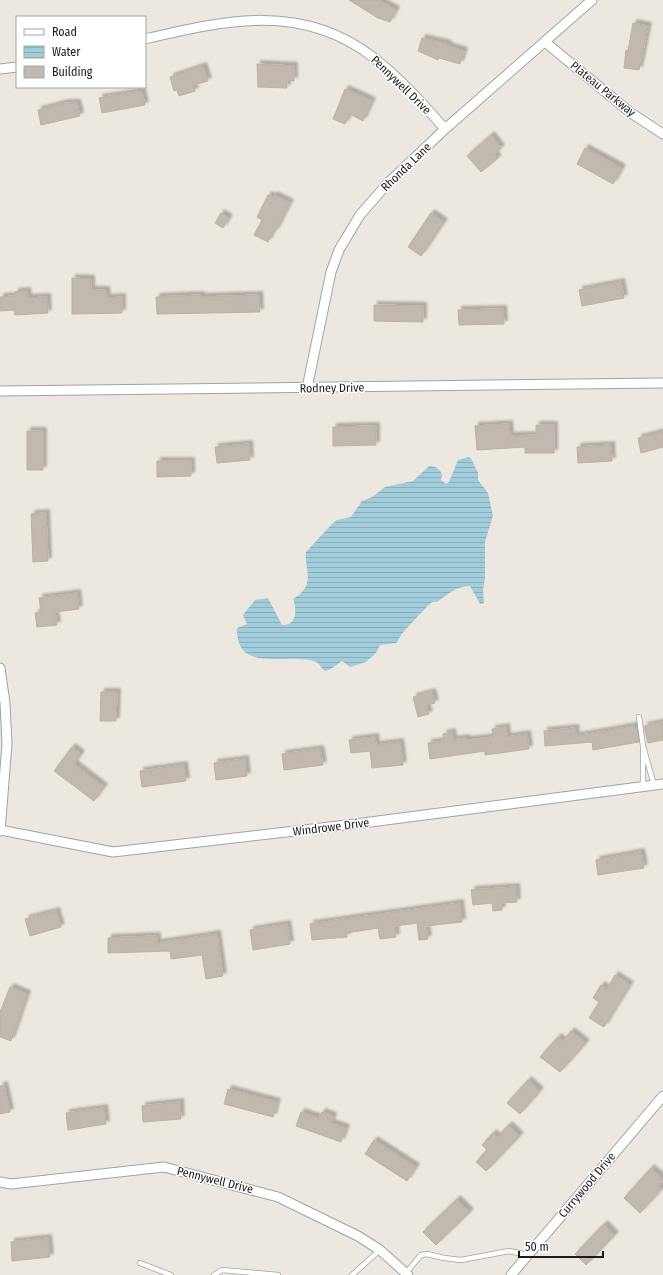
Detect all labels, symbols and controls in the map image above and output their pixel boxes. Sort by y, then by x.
legend [16,16,146,88]
text: Road [52,25,77,39]
text: Water [52,45,81,59]
street label: Pennywell Drive [368,53,434,117]
street label: Plateau Parkway [568,58,639,120]
text: Building [52,65,93,79]
street label: Rhonda Lane [378,140,434,194]
street label: Rodney Drive [299,380,365,396]
street label: Windrowe Drive [292,815,370,839]
street label: Currywood Drive [556,1149,618,1221]
street label: Pennywell Drive [175,1164,255,1196]
scale bar [519,1233,603,1259]
text: 50 m [525,1240,549,1254]

